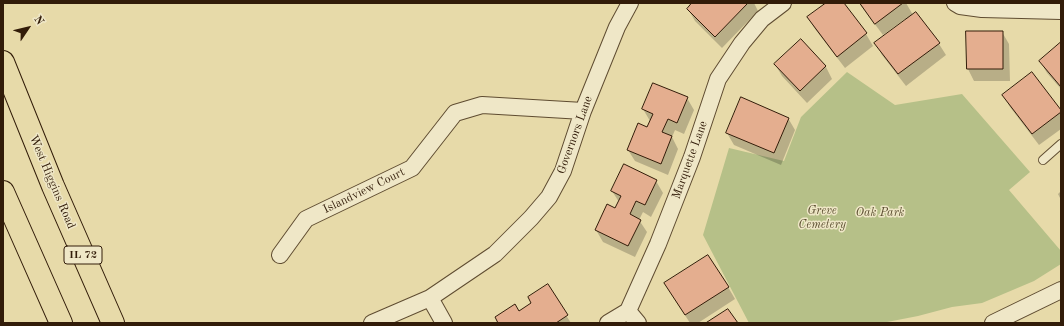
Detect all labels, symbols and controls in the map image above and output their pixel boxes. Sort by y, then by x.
north arrow [8,8,48,48]
text: N [31,14,45,27]
street label: Governors Lane [554,94,596,176]
street label: Marquette Lane [669,119,711,201]
street label: West Higgins Road [26,133,78,231]
street label: Islandview Court [321,165,407,217]
park label: Greve Cemetery [798,204,846,232]
park label: Oak Park [856,206,904,220]
road number: IL 72 [64,246,102,264]

